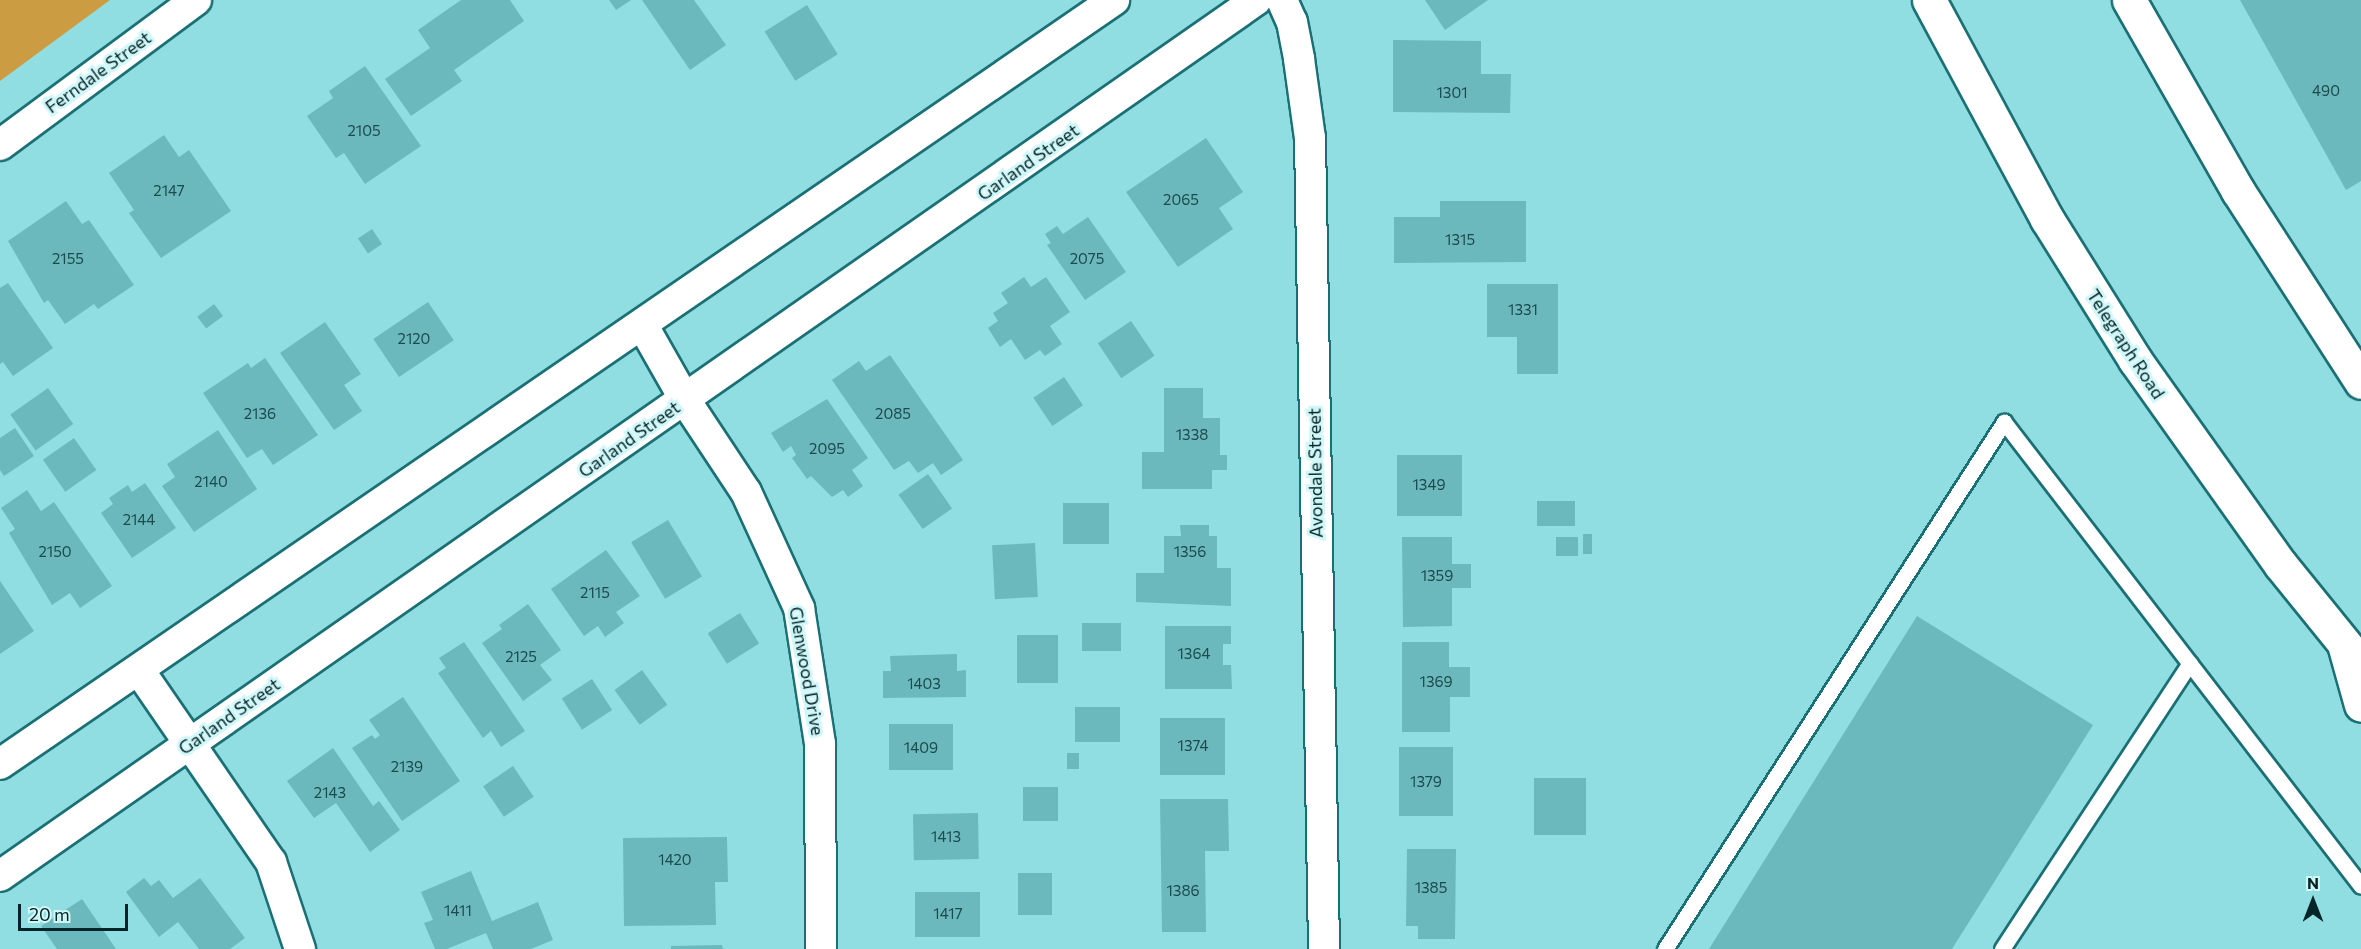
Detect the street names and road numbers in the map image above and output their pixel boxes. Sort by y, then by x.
street label: Ferndale Street [41,26,155,118]
street label: Garland Street [973,119,1083,205]
street label: Telegraph Road [2083,285,2169,403]
street label: Garland Street [574,396,684,482]
street label: Avondale Street [1303,408,1327,538]
street label: Glenwood Drive [785,605,829,737]
street label: Garland Street [174,673,284,759]

